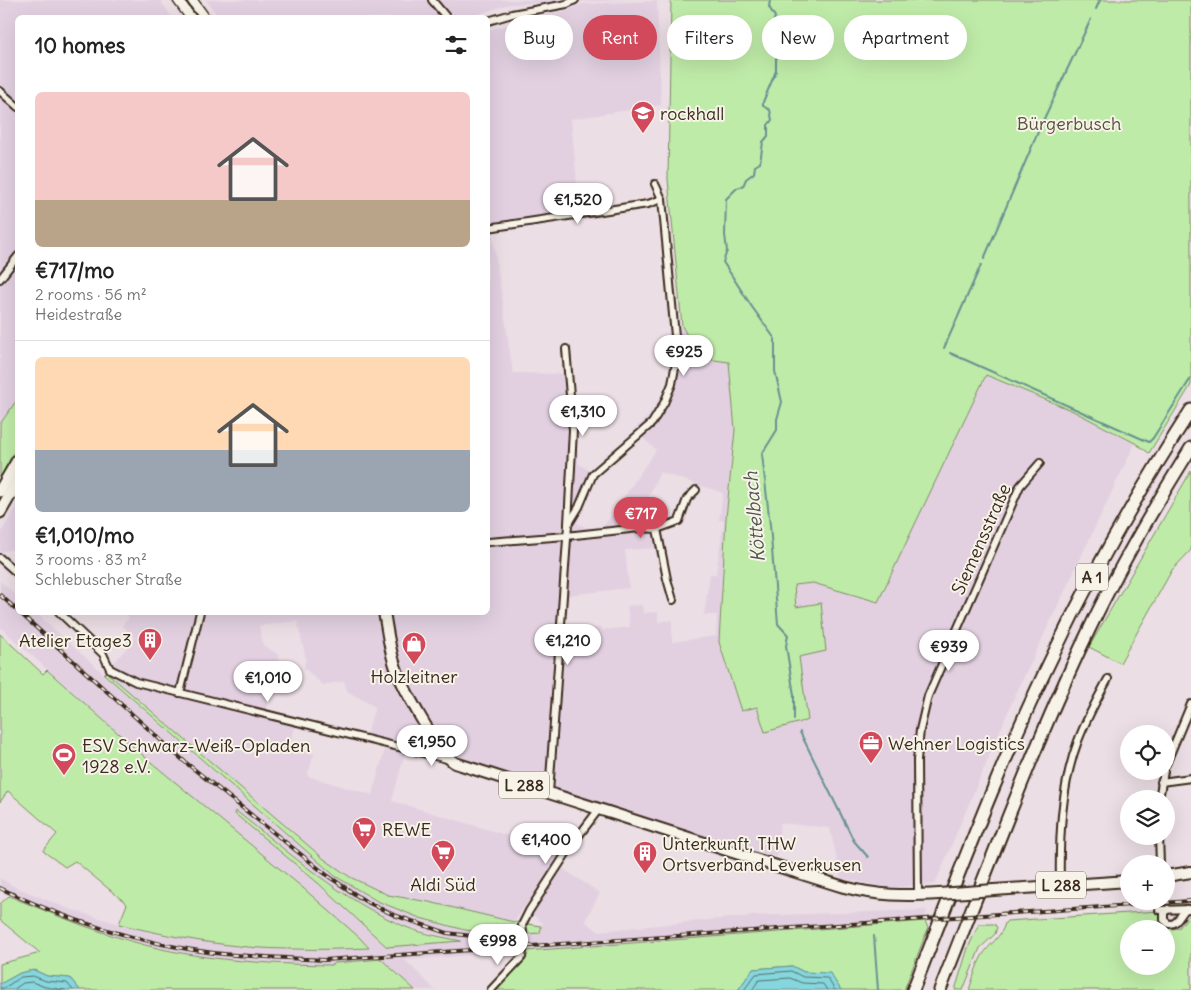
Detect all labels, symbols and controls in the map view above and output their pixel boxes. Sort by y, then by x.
chip: Buy [505,15,573,60]
chip: Rent [583,15,657,60]
chip: Filters [667,15,752,60]
chip: New [762,15,834,60]
chip: Apartment [844,15,967,60]
icon: filters [442,31,470,59]
text: 10 homes [35,32,125,59]
school or university icon: rockhall [630,100,656,134]
place label: rockhall [660,102,724,125]
park label: Bürgerbusch [1017,112,1121,135]
icon: home [208,124,298,214]
pin: €1,520 [537,182,619,225]
text: €1,520 [554,189,602,209]
text: €717/mo [35,257,114,284]
text: 2 rooms · 56 m² [35,284,147,304]
text: Heidestraße [35,304,122,324]
pin: €925 [654,334,714,377]
text: €925 [665,341,703,361]
icon: home [208,390,298,480]
pin: €1,310 [542,394,624,437]
text: €1,310 [560,401,606,421]
water label: Köttelbach [738,470,770,563]
street label: Siemensstraße [946,480,1016,598]
pin: €717 [611,496,671,539]
text: €717 [625,503,657,523]
text: €1,010/mo [35,522,134,549]
text: 3 rooms · 83 m² [35,549,147,569]
road number: A 1 [1076,564,1108,590]
text: Schlebuscher Straße [35,569,182,589]
pin: €1,210 [527,624,609,666]
building icon: Atelier Etage3 [137,627,163,661]
place label: Atelier Etage3 [19,629,132,652]
text: €1,210 [545,630,591,650]
pin: €939 [919,630,979,672]
shop icon: Holzleitner [401,631,427,665]
text: €939 [930,636,968,656]
pin: €1,010 [227,660,309,703]
place label: Holzleitner [371,665,458,688]
text: €1,010 [244,667,292,687]
pin: €1,950 [391,724,473,767]
map controls [1120,725,1175,975]
button: locate [1120,725,1175,780]
office icon: Wehner Logistics [858,730,884,764]
text: €1,950 [408,731,456,751]
place label: Wehner Logistics [888,732,1025,755]
place label: ESV Schwarz-Weiß-Opladen 1928 e.V. [82,734,310,778]
sports icon: ESV Schwarz-Weiß-Opladen 1928 e.V. [51,742,77,776]
road number: L 288 [499,772,549,798]
button: layers [1120,790,1175,845]
supermarket icon: REWE [351,816,377,850]
place label: REWE [382,818,431,841]
pin: €1,400 [505,822,587,865]
text: €1,400 [521,829,571,849]
place label: Unterkunft, THW Ortsverband Leverkusen [662,832,862,876]
supermarket icon: Aldi Süd [430,839,456,873]
building icon: Unterkunft, THW Ortsverband Leverkusen [632,840,658,874]
button: + [1120,855,1175,910]
road number: L 288 [1036,872,1086,898]
place label: Aldi Süd [410,873,476,896]
button: − [1120,920,1175,975]
pin: €998 [468,924,528,966]
text: €998 [479,930,517,950]

